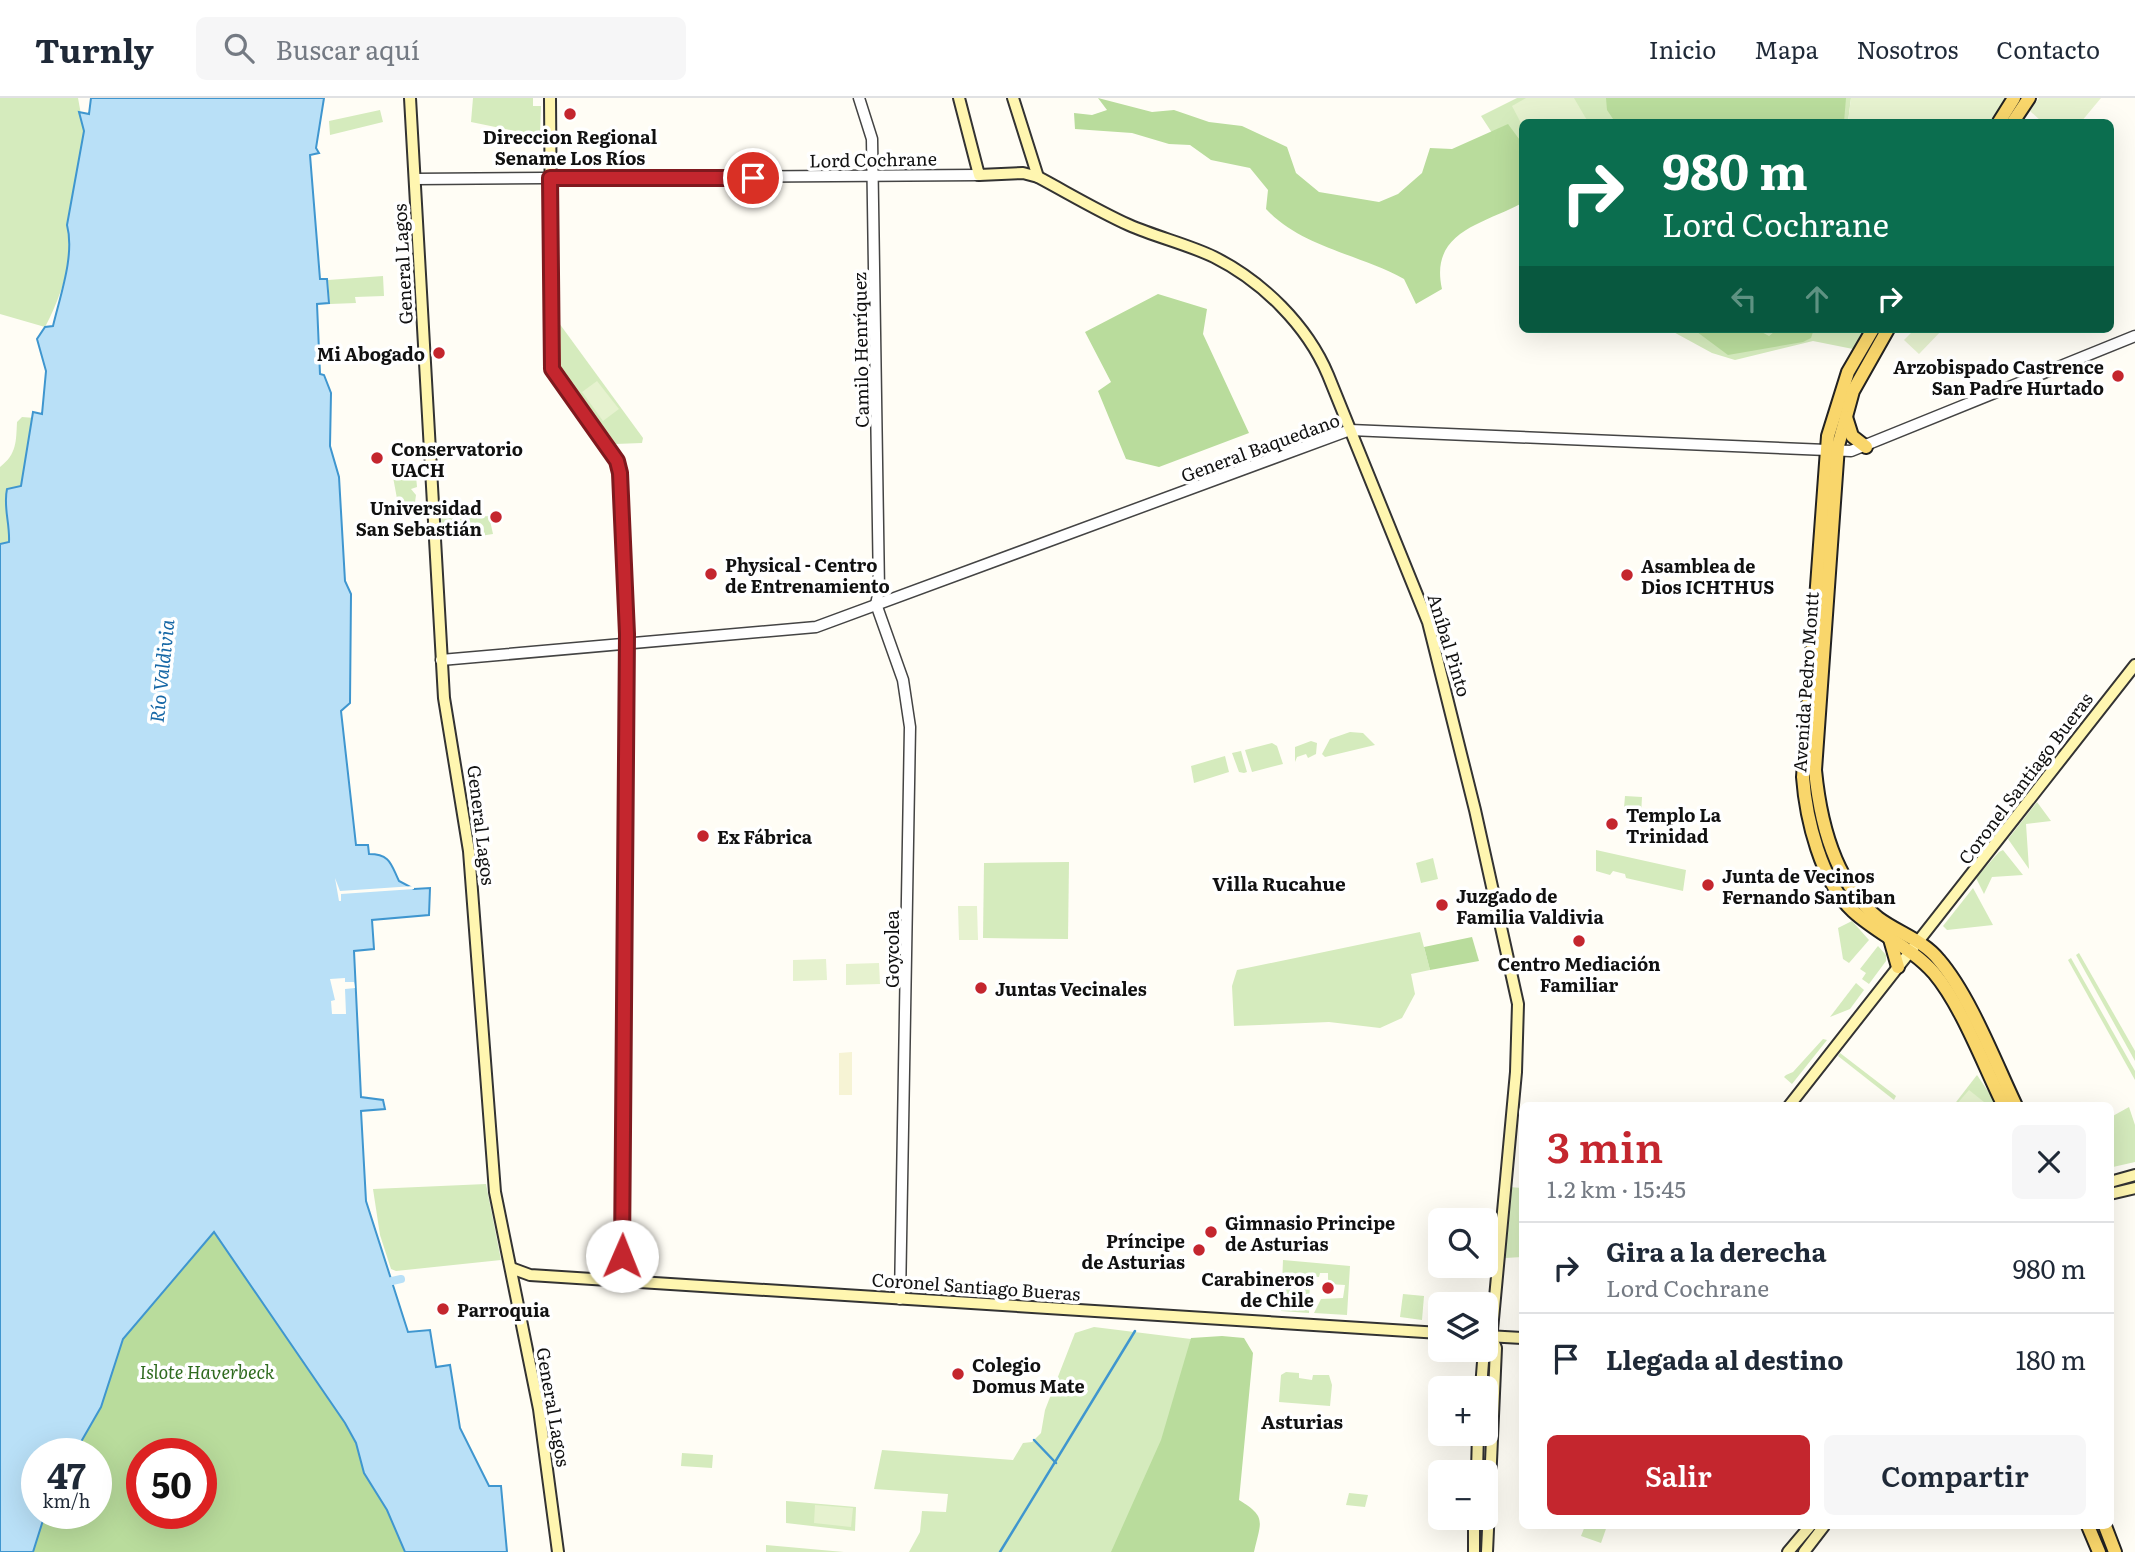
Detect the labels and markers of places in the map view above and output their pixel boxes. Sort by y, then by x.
marker: Direccion Regional Sename Los Ríos [562,106,578,122]
place label: Direccion Regional Sename Los Ríos [483,123,658,171]
pin [723,148,783,208]
place label: Mi Abogado [317,340,425,367]
marker: Mi Abogado [431,345,447,361]
place label: Arzobispado Castrence San Padre Hurtado [1893,353,2104,401]
marker: Arzobispado Castrence San Padre Hurtado [2110,368,2126,384]
place label: Conservatorio UACH [391,435,523,483]
marker: Conservatorio UACH [369,450,385,466]
place label: Universidad San Sebastián [356,494,482,542]
marker: Universidad San Sebastián [488,509,504,525]
place label: Physical - Centro de Entrenamiento [725,551,890,599]
place label: Asamblea de Dios ICHTHUS [1641,552,1774,600]
marker: Physical - Centro de Entrenamiento [703,566,719,582]
marker: Asamblea de Dios ICHTHUS [1619,567,1635,583]
place label: Templo La Trinidad [1626,801,1722,849]
marker: Templo La Trinidad [1604,816,1620,832]
place label: Ex Fábrica [717,823,813,850]
marker: Ex Fábrica [695,828,711,844]
place label: Junta de Vecinos Fernando Santiban [1722,862,1896,910]
marker: Junta de Vecinos Fernando Santiban [1700,877,1716,893]
place label: Juzgado de Familia Valdivia [1456,882,1604,930]
marker: Juzgado de Familia Valdivia [1434,897,1450,913]
marker: Centro Mediación Familiar [1571,933,1587,949]
place label: Centro Mediación Familiar [1498,950,1661,998]
place label: Juntas Vecinales [995,975,1147,1002]
marker: Juntas Vecinales [973,980,989,996]
place label: Gimnasio Principe de Asturias [1225,1209,1395,1257]
marker: Gimnasio Principe de Asturias [1203,1224,1219,1240]
place label: Príncipe de Asturias [1082,1227,1185,1275]
marker: Príncipe de Asturias [1191,1242,1207,1258]
place label: Carabineros de Chile [1201,1265,1314,1313]
marker: Carabineros de Chile [1320,1280,1336,1296]
place label: Parroquia [457,1296,551,1323]
marker: Parroquia [435,1301,451,1317]
place label: Colegio Domus Mate [972,1351,1085,1399]
marker: Colegio Domus Mate [950,1366,966,1382]

